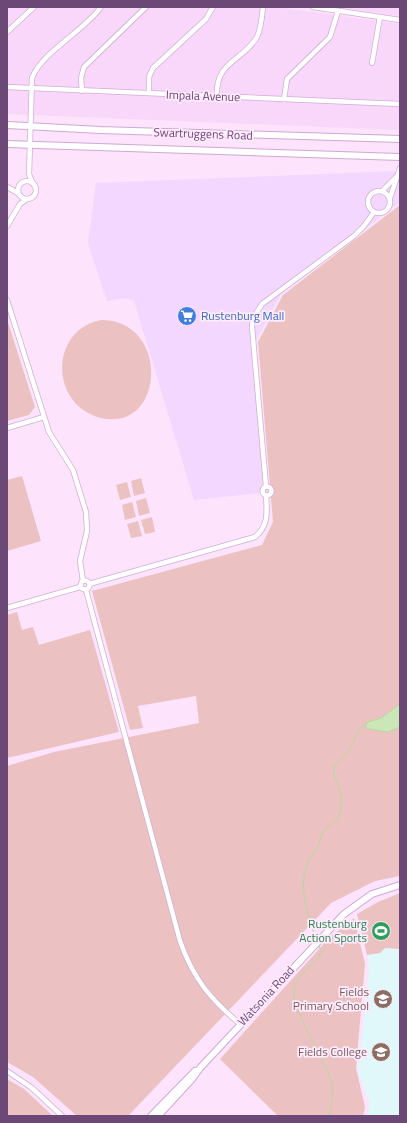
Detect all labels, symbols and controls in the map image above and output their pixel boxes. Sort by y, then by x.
street label: Impala Avenue [166,85,240,106]
street label: Swartruggens Road [153,122,253,145]
supermarket icon: Rustenburg Mall [176,305,198,327]
place label: Rustenburg Mall [201,306,284,325]
place label: Rustenburg Action Sports [299,914,367,947]
sports icon: Rustenburg Action Sports [370,920,392,942]
street label: Watsonia Road [233,961,299,1030]
place label: Fields Primary School [293,982,369,1015]
school or university icon: Fields Primary School [372,988,394,1010]
school or university icon: Fields College [370,1041,392,1063]
place label: Fields College [298,1042,367,1061]

